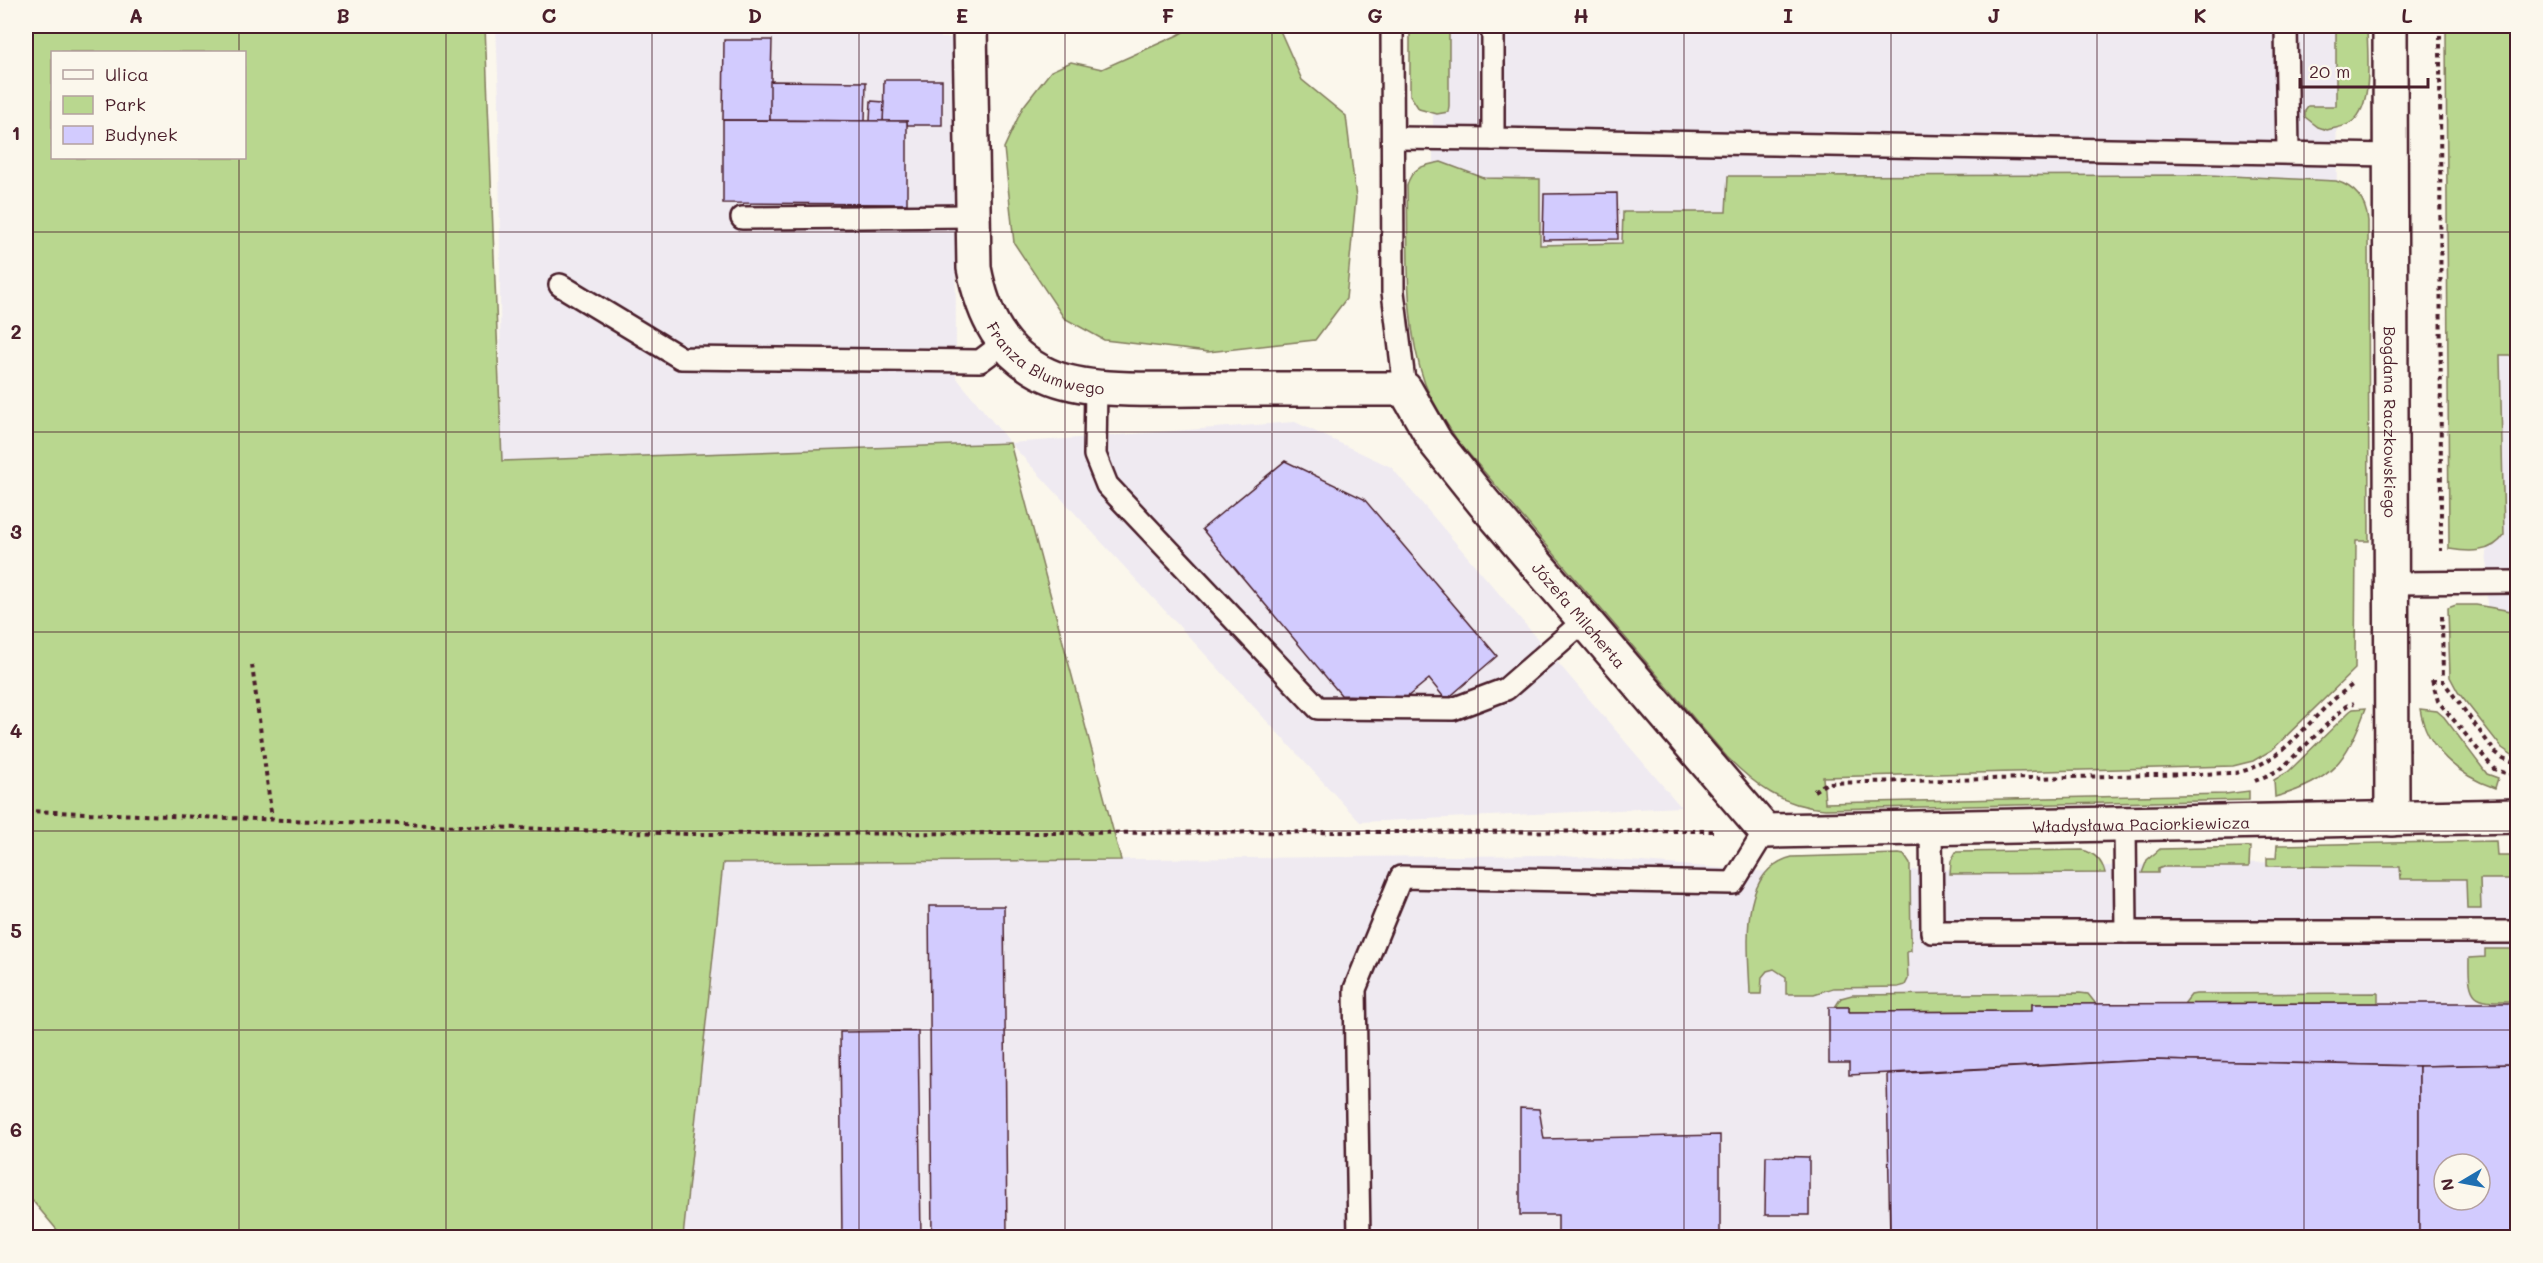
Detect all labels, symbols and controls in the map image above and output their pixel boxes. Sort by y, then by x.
text: A [129,2,143,28]
text: B [336,2,350,28]
text: C [542,2,557,28]
text: D [748,2,762,28]
text: E [956,2,968,28]
text: F [1162,2,1175,28]
text: G [1367,2,1383,28]
text: H [1573,2,1589,28]
text: I [1783,2,1793,28]
text: J [1987,2,2001,28]
text: K [2193,2,2207,28]
text: L [2401,2,2413,28]
legend [51,51,246,159]
scale bar [2300,51,2428,89]
text: 20 m [2309,59,2350,83]
text: Ulica [105,62,149,86]
text: Park [105,92,146,116]
text: 1 [12,119,20,145]
text: Budynek [105,122,178,146]
text: 2 [10,318,22,344]
street label: Franza Blumwego [983,318,1105,398]
street label: Bogdana Raczkowskiego [2380,326,2402,518]
text: 3 [10,518,22,544]
street label: Józefa Milcherta [1528,557,1631,672]
text: 4 [10,717,23,743]
street label: Władysława Paciorkiewicza [2032,811,2250,836]
text: 5 [10,917,22,943]
text: 6 [10,1116,22,1142]
north arrow [2432,1152,2492,1212]
text: N [2435,1177,2458,1193]

